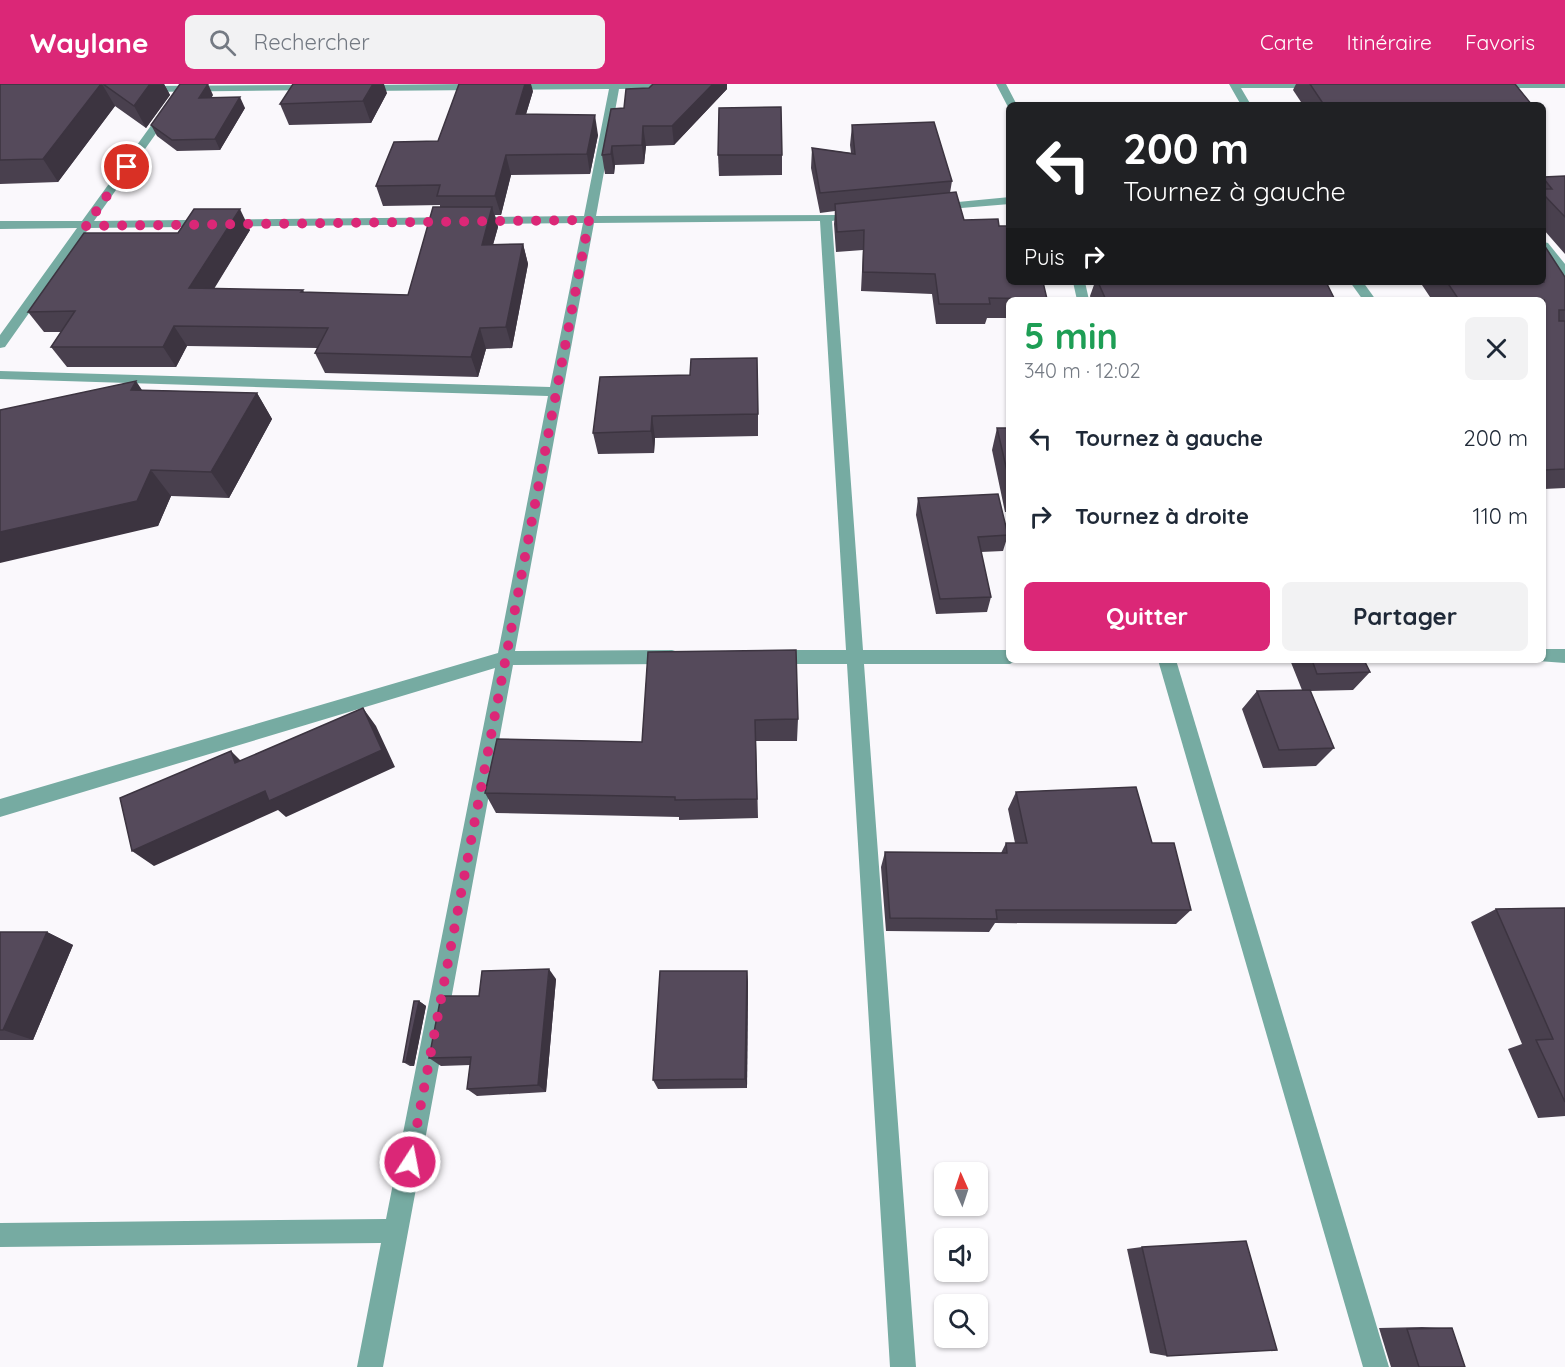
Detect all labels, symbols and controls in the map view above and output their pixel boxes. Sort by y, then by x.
search box [185,15,605,69]
text: Waylane [30,25,149,60]
icon: search [206,26,239,59]
text: Rechercher [254,28,370,56]
text: Carte [1260,29,1314,55]
text: Itinéraire [1347,29,1432,55]
text: Favoris [1465,29,1535,55]
text: 200 m [1123,122,1249,175]
icon: left [1024,126,1102,204]
pin [101,141,152,192]
icon: arrive [110,150,143,183]
text: Tournez à gauche [1123,174,1346,208]
icon: right [1077,240,1110,273]
text: Puis [1024,243,1065,271]
text: 5 min [1024,313,1118,358]
button: close [1465,317,1528,380]
text: 340 m · 12:02 [1024,358,1141,383]
icon: left [1024,422,1057,455]
text: Tournez à gauche [1075,424,1263,452]
text: 200 m [1464,424,1528,452]
icon: right [1024,500,1057,533]
text: Tournez à droite [1075,502,1249,530]
text: 110 m [1473,502,1528,530]
button: Quitter [1024,582,1270,651]
button: Partager [1282,582,1528,651]
position arrow [378,1130,442,1194]
north arrow [934,1162,988,1216]
map controls [934,1162,988,1348]
button: sound [934,1228,988,1282]
button: search [934,1294,988,1348]

